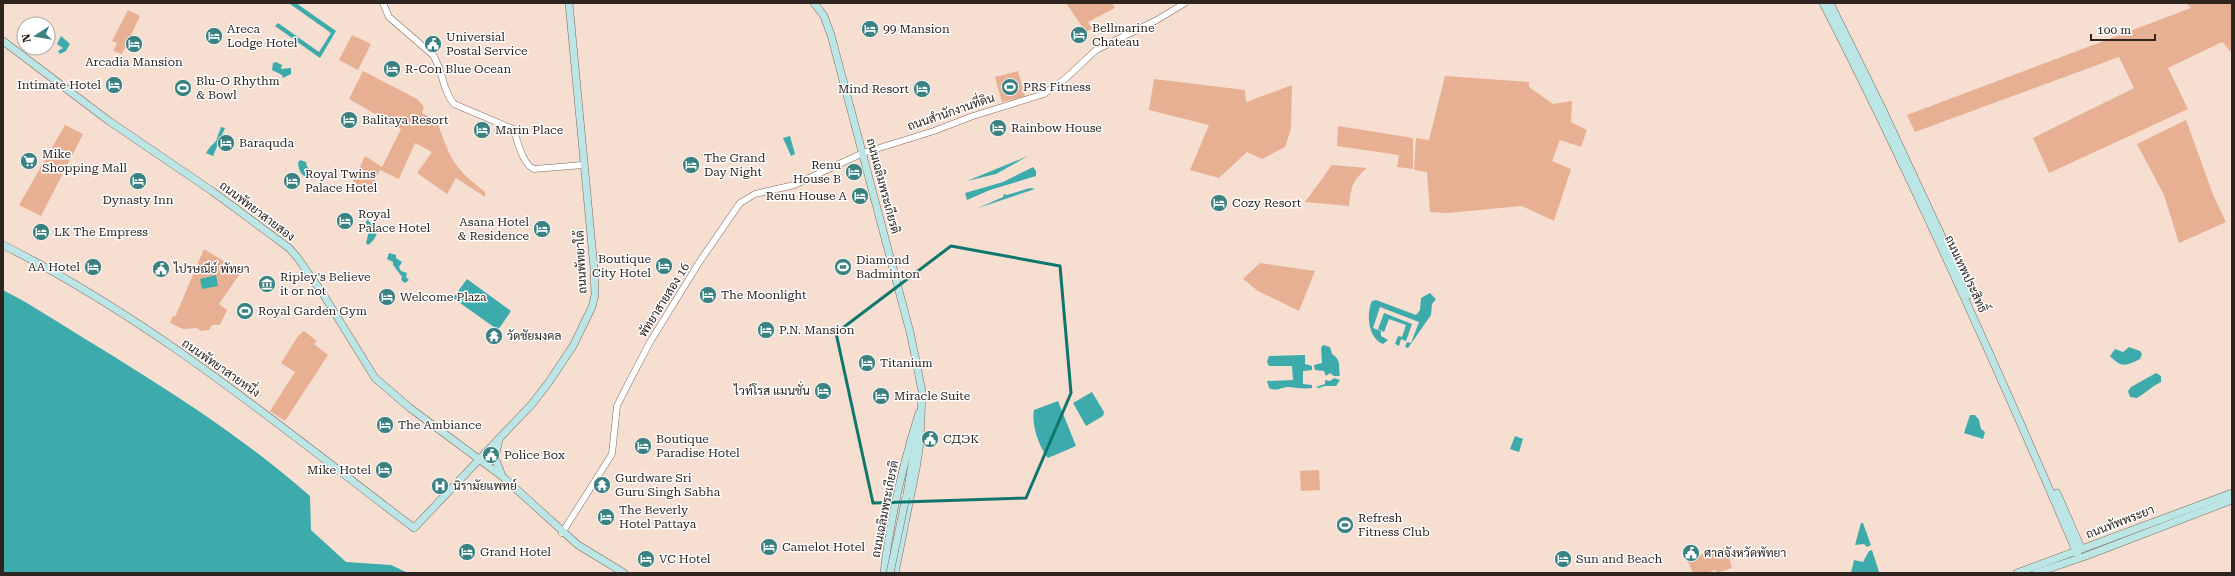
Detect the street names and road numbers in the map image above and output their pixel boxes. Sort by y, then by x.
street label: ถนนสำนักงานที่ดิน [904,87,997,133]
street label: ถนนเฉลิมพระเกียรติ [863,136,903,235]
street label: ถนนพัทยาสายสอง [217,178,297,244]
street label: ถนนพัทยาใต้ [571,229,590,294]
street label: ถนนเทพประสิทธิ์ [1942,231,1994,315]
street label: พัทยาสายสอง 16 [636,260,693,340]
street label: ถนนพัทยาสายหนึ่ง [179,333,265,400]
street label: ถนนเฉลิมพระเกียรติ [868,459,901,559]
street label: ถนนทัพพระยา [2084,503,2156,541]

